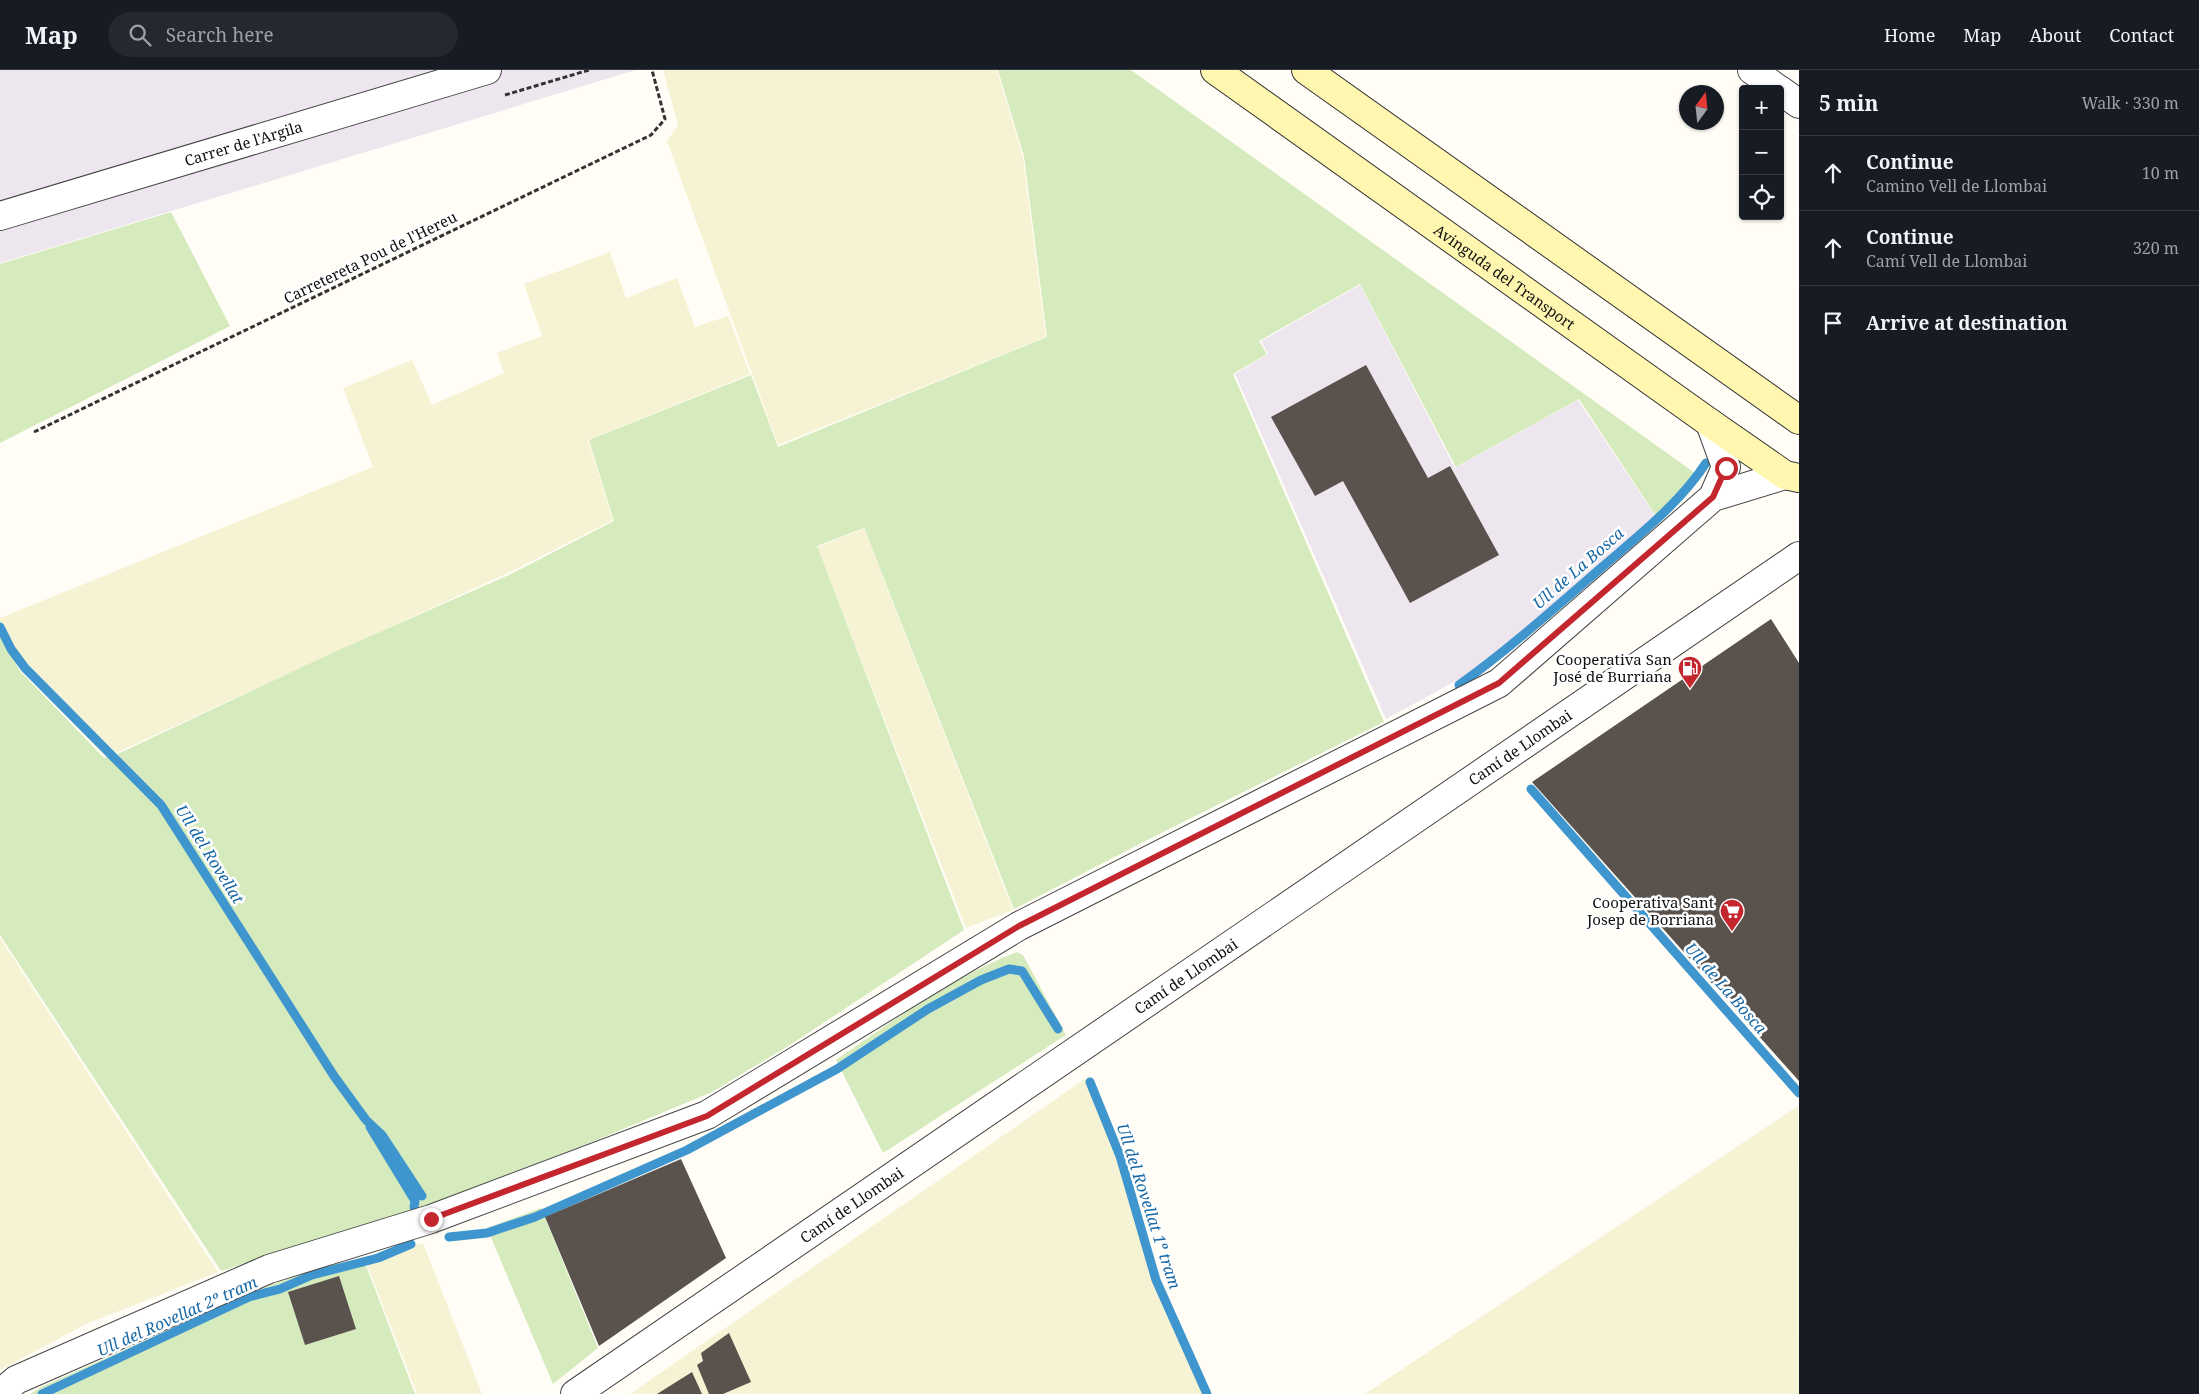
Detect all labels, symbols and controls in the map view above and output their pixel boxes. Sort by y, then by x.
search box [108,12,458,57]
text: Map [25,18,78,51]
icon: search [126,21,154,49]
text: Search here [166,22,274,48]
text: Home [1884,23,1935,47]
text: Map [1963,23,2001,47]
text: About [2029,23,2081,47]
text: Contact [2109,23,2174,47]
north arrow [1679,85,1724,130]
map controls [1739,85,1784,220]
button: + [1739,85,1784,130]
text: 5 min [1819,89,1878,117]
text: Walk · 330 m [2082,92,2179,114]
street label: Carrer de l'Argila [182,116,305,170]
button: − [1739,130,1784,175]
text: Continue [1866,149,1954,175]
icon: ahead [1819,159,1847,187]
text: 10 m [2142,162,2179,184]
button: locate [1739,175,1784,220]
text: Camino Vell de Llombai [1866,175,2047,197]
street label: Carretereta Pou de l'Hereu [280,206,460,308]
street label: Avinguda del Transport [1430,219,1579,334]
text: Continue [1866,224,1954,250]
icon: ahead [1819,234,1847,262]
text: 320 m [2133,237,2179,259]
text: Camí Vell de Llombai [1866,250,2028,272]
icon: arrive [1819,309,1847,337]
text: Arrive at destination [1866,310,2068,336]
route start [1715,457,1738,480]
water label: Ull de La Bosca [1528,522,1629,614]
place label: Cooperativa San José de Burriana [1552,649,1672,686]
fuel station icon: Cooperativa San José de Burriana [1677,655,1703,689]
street label: Camí de Llombai [1464,705,1576,790]
water label: Ull del Rovellat [171,800,249,908]
place label: Cooperativa Sant Josep de Borriana [1586,892,1714,929]
supermarket icon: Cooperativa Sant Josep de Borriana [1719,898,1745,932]
street label: Camí de Llombai [1130,933,1241,1018]
water label: Ull de La Bosca [1680,938,1772,1039]
water label: Ull del Rovellat 1º tram [1112,1120,1186,1292]
street label: Camí de Llombai [796,1162,907,1247]
route end [420,1208,443,1231]
water label: Ull del Rovellat 2º tram [93,1270,261,1361]

